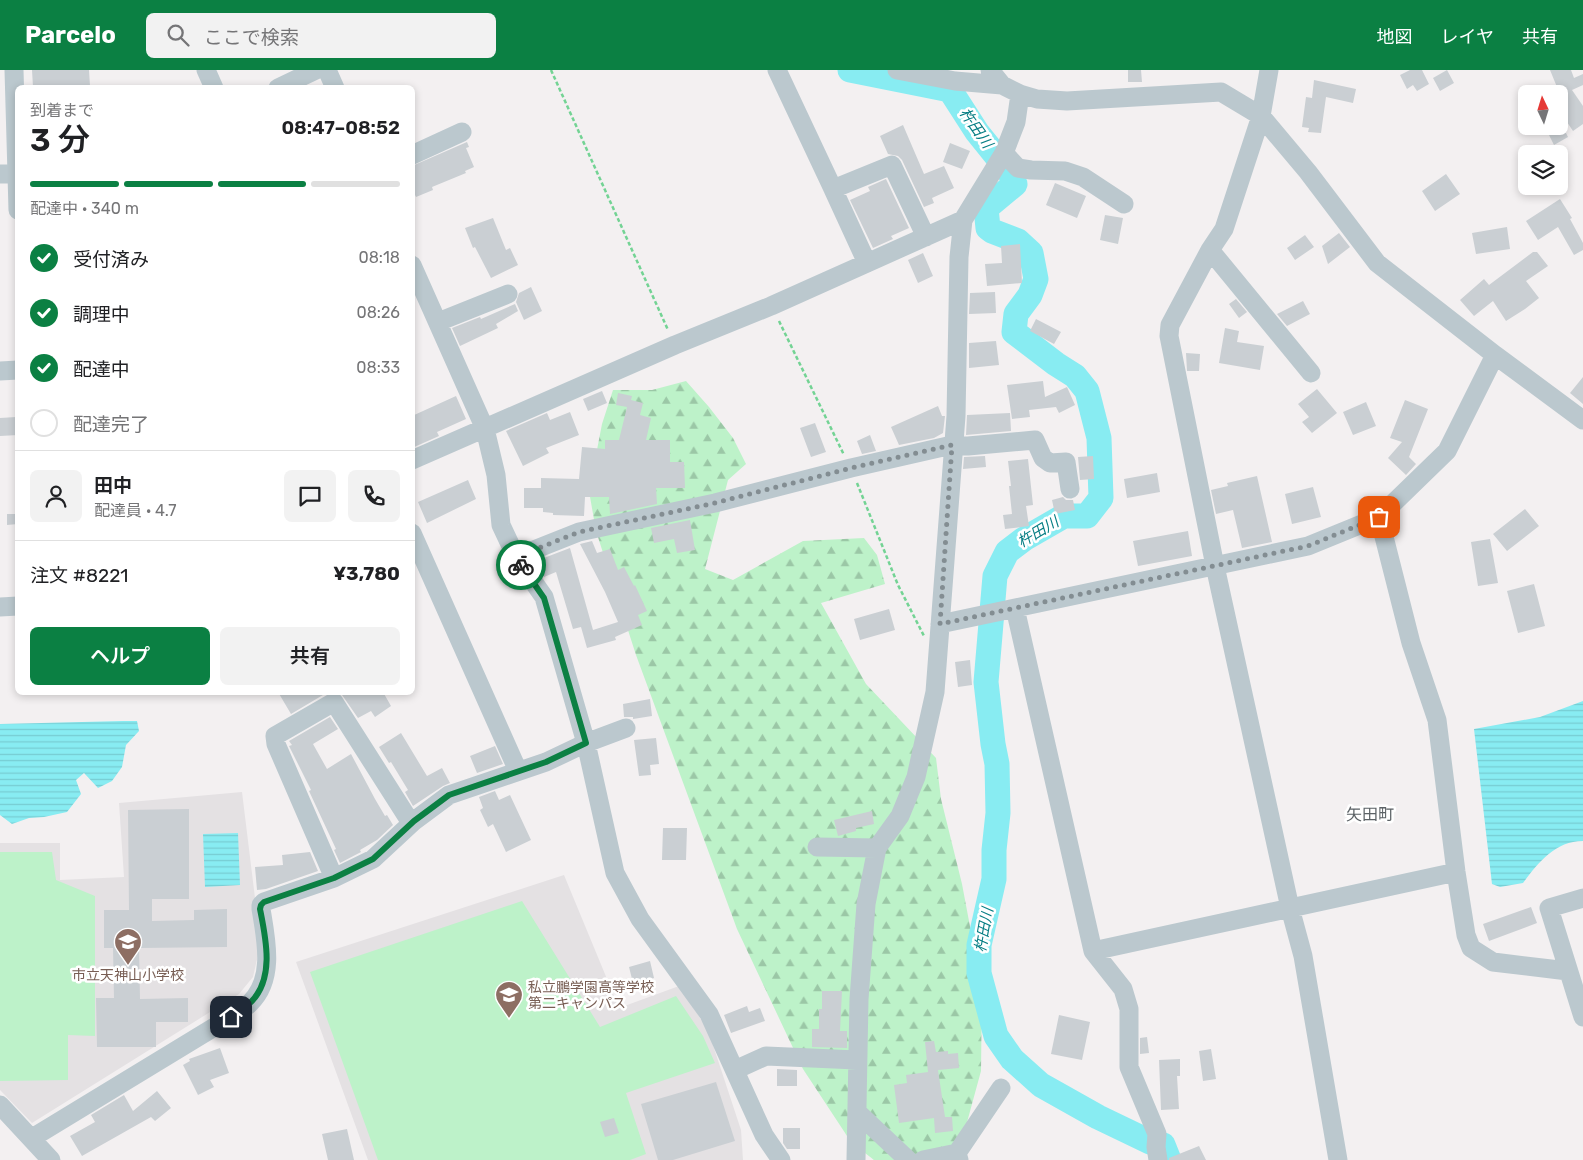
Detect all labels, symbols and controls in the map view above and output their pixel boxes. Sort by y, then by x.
search box [146,13,496,58]
text: Parcelo [25,21,116,49]
icon: search [164,21,192,49]
text: ここで検索 [204,26,299,49]
text: 地図 [1377,26,1413,48]
text: レイヤ [1441,26,1494,48]
text: 共有 [1522,26,1558,48]
north arrow [1518,85,1568,135]
map controls [1518,85,1568,195]
text: 到着まで [30,101,94,120]
water label: 杵田川 [956,104,997,153]
text: 08:47–08:52 [281,116,400,139]
text: 3 分 [30,121,90,159]
button: layers [1518,145,1568,195]
text: 配達中 · 340 m [30,199,139,218]
icon: check [30,244,58,272]
text: 受付済み [73,248,149,271]
text: 08:18 [359,248,400,267]
icon: check [30,299,58,327]
text: 調理中 [73,303,130,326]
text: 08:26 [357,303,400,322]
icon: check [30,354,58,382]
text: 配達中 [73,358,130,381]
text: 08:33 [356,358,400,377]
text: 配達完了 [73,413,149,436]
button: person [30,470,82,522]
button: chat [284,470,336,522]
button: phone [348,470,400,522]
text: 田中 [94,474,132,497]
pin [1358,496,1400,538]
text: 配達員 · 4.7 [94,501,177,520]
icon: bag [1365,503,1393,531]
water label: 杵田川 [1014,512,1064,551]
courier [496,540,546,590]
icon: bike [507,551,535,579]
text: ¥3,780 [333,562,400,585]
text: 注文 #8221 [30,564,128,587]
button: ヘルプ [30,627,210,685]
button: 共有 [220,627,400,685]
district label: 矢田町 [1346,805,1394,824]
water label: 杵田川 [971,904,997,954]
school or university icon: 市立天神山小学校 [113,927,143,966]
place label: 市立天神山小学校 [72,967,184,984]
place label: 私立鵬学園高等学校 第二キャンパス [528,979,654,1012]
school or university icon: 私立鵬学園高等学校 第二キャンパス [494,980,524,1019]
pin [210,996,252,1038]
icon: home [217,1003,245,1031]

